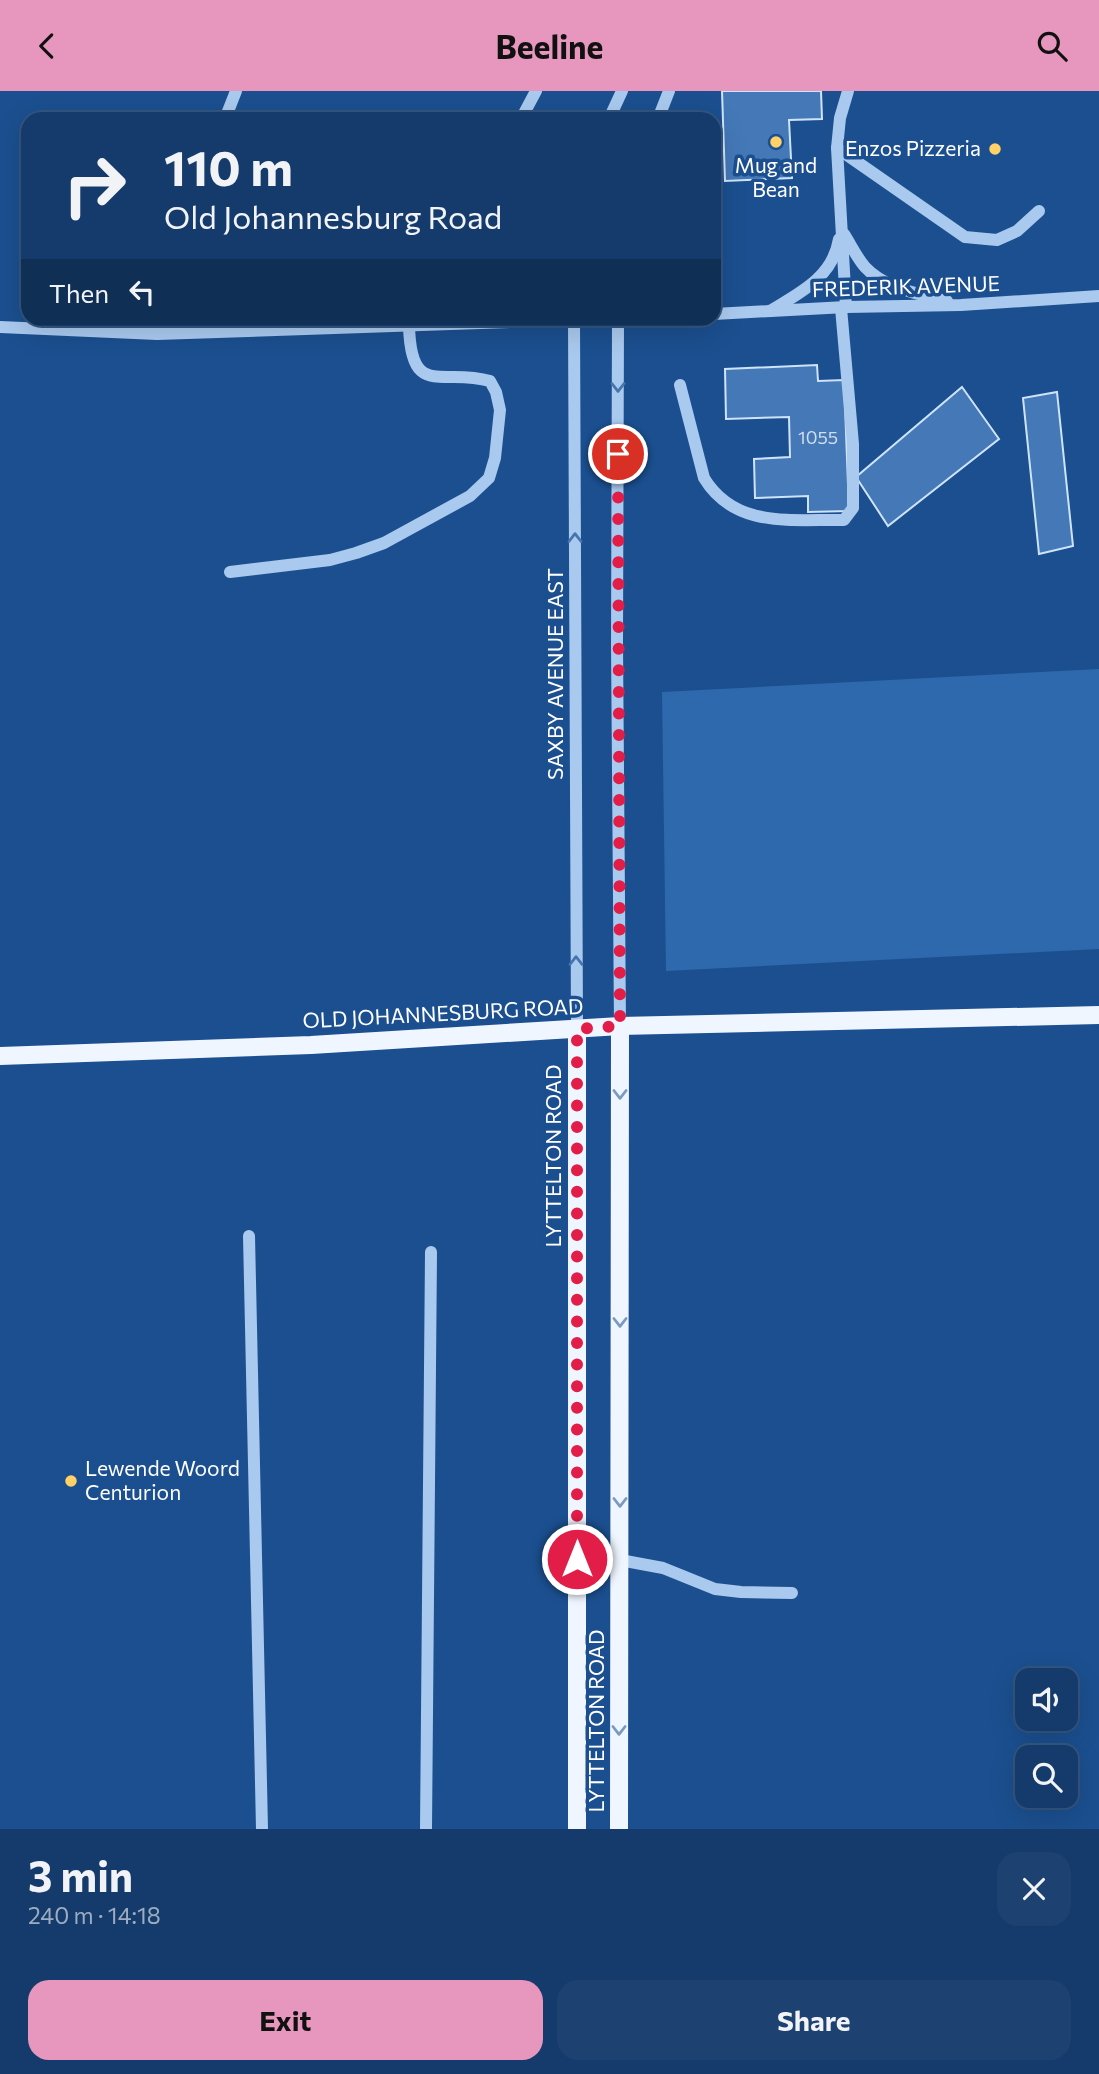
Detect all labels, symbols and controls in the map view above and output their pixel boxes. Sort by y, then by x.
text: Beeline [496,26,603,66]
icon: back [28,27,66,65]
icon: search [1033,27,1071,65]
marker: Mug and Bean [768,134,784,150]
place label: Enzos Pizzeria [845,135,981,160]
text: 110 m [164,136,293,196]
icon: right [49,140,140,231]
marker: Enzos Pizzeria [987,141,1003,157]
place label: Mug and Bean [735,152,817,201]
text: Old Johannesburg Road [164,196,502,236]
street label: FREDERIK AVENUE [812,270,1000,301]
icon: left [123,273,161,311]
text: Then [49,277,109,308]
one-way arrow [610,382,626,392]
pin [588,424,648,484]
house number: 1055 [798,426,838,448]
icon: arrive [599,435,637,473]
one-way arrow [567,532,582,543]
street label: SAXBY AVENUE EAST [542,568,567,780]
one-way arrow [569,955,584,966]
street label: OLD JOHANNESBURG ROAD [302,993,584,1032]
street label: LYTTELTON ROAD [540,1065,565,1247]
one-way arrow [612,1089,628,1100]
one-way arrow [612,1317,628,1327]
place label: Lewende Woord Centurion [85,1455,240,1504]
marker: Lewende Woord Centurion [63,1473,79,1489]
one-way arrow [612,1497,628,1508]
position arrow [540,1522,614,1596]
street label: LYTTELTON ROAD [583,1630,608,1812]
map controls [1015,1668,1078,1808]
button: sound [1015,1668,1078,1731]
one-way arrow [611,1725,627,1735]
button: search [1015,1745,1078,1808]
text: 3 min [28,1849,133,1901]
button: close [997,1852,1071,1926]
text: 240 m · 14:18 [28,1901,161,1929]
button: Exit [28,1980,543,2060]
button: Share [557,1980,1071,2060]

